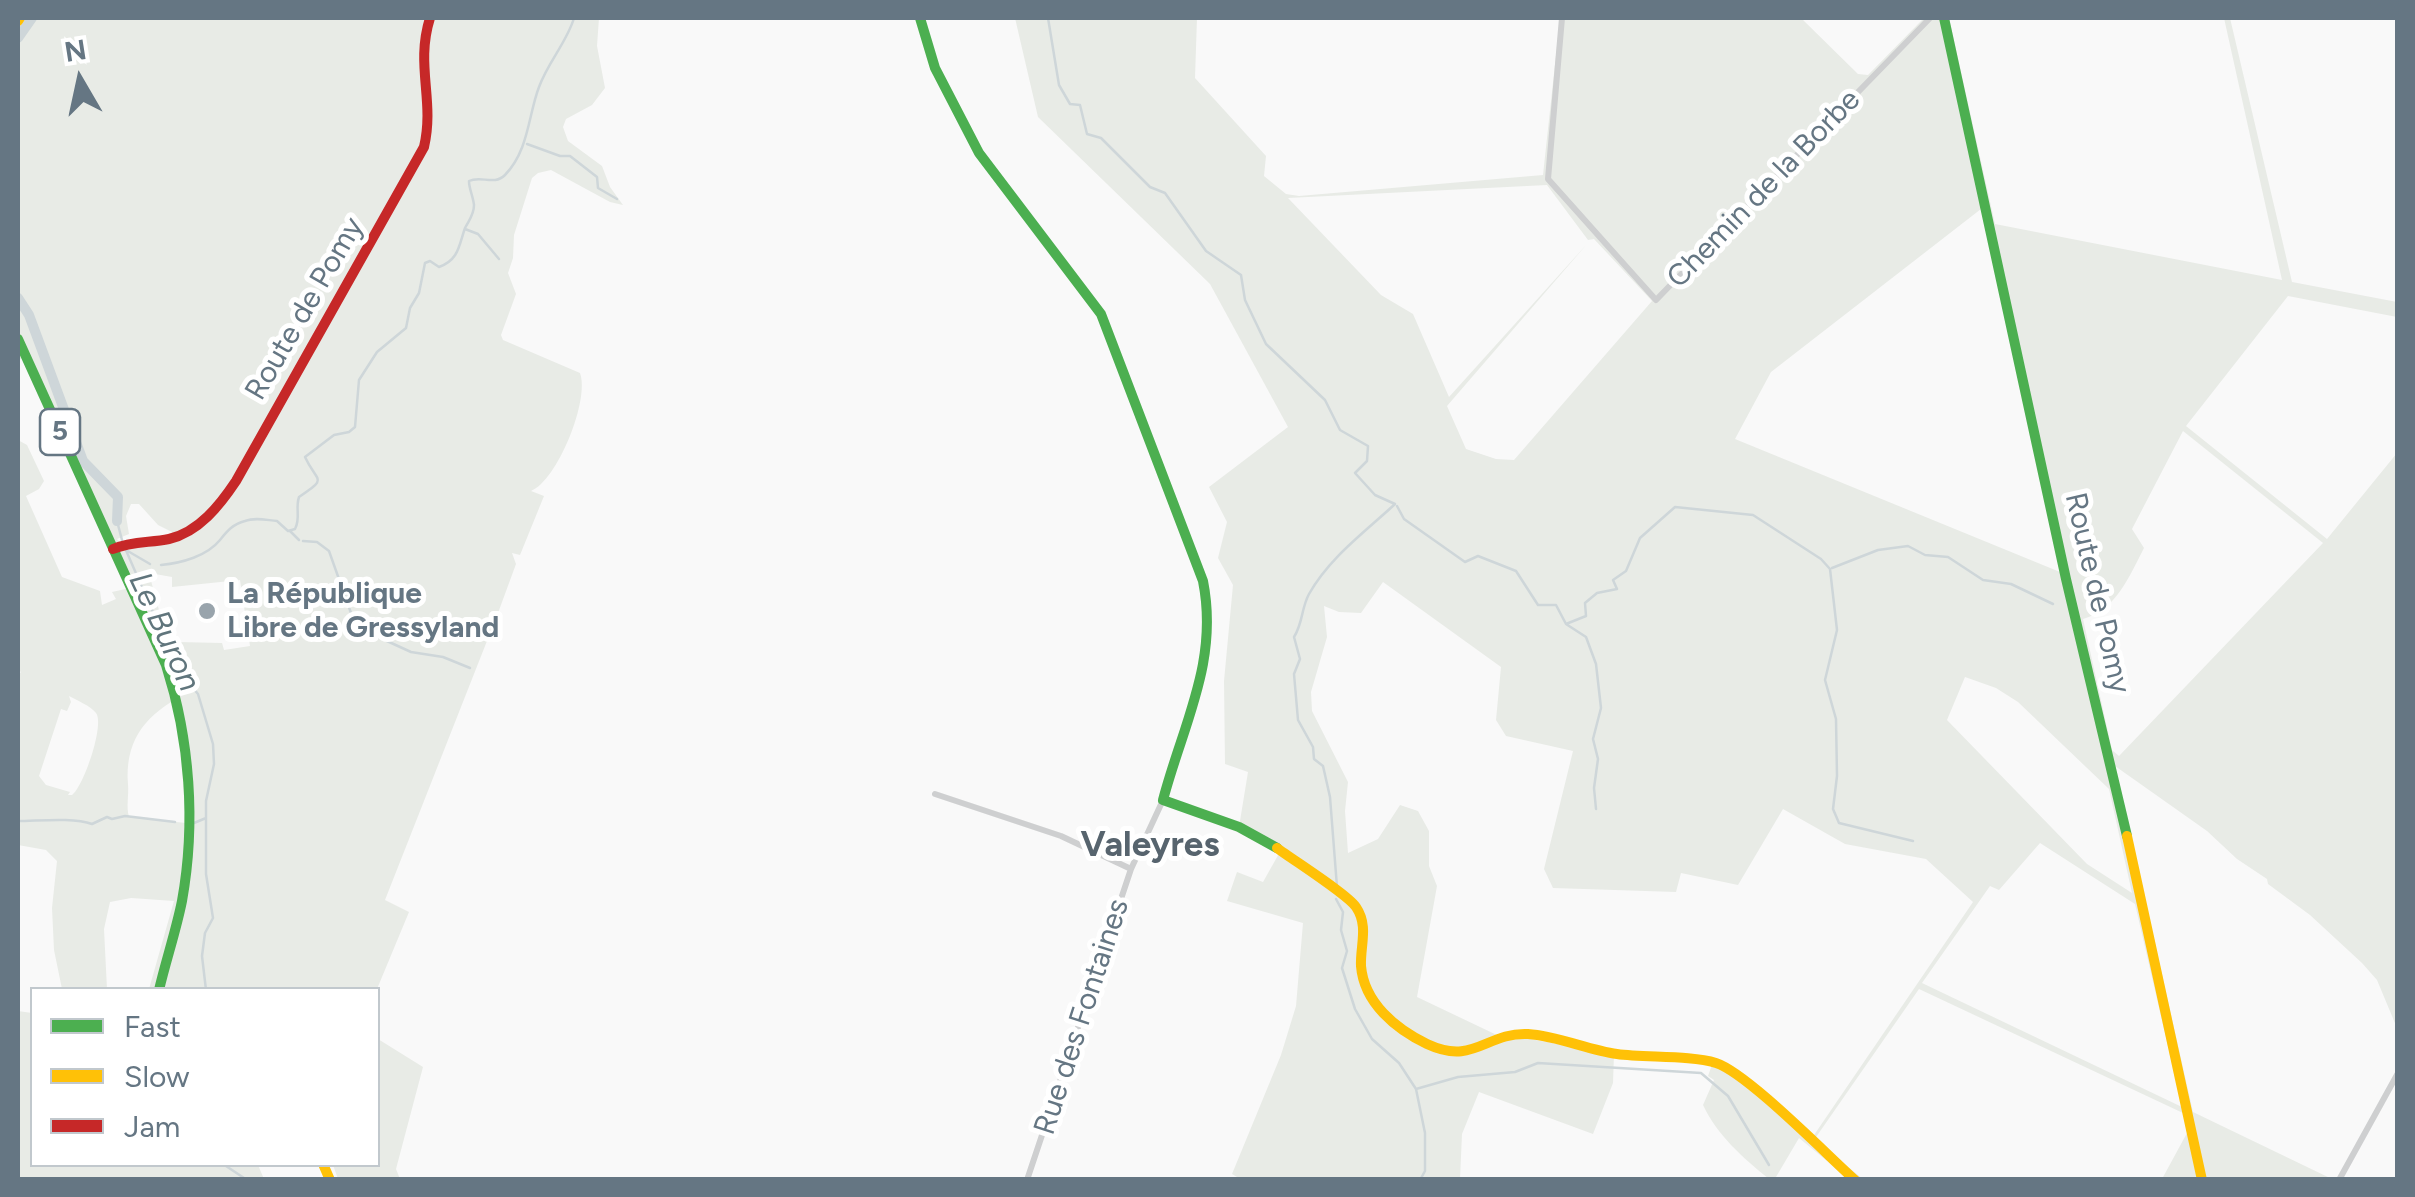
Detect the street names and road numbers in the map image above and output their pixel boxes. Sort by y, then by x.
street label: Chemin de la Borbe [1660,82,1868,296]
street label: Route de Pomy [238,211,372,407]
road number: 5 [40,409,80,455]
street label: Route de Pomy [2056,489,2138,697]
street label: Rue des Fontaines [1027,895,1137,1139]

